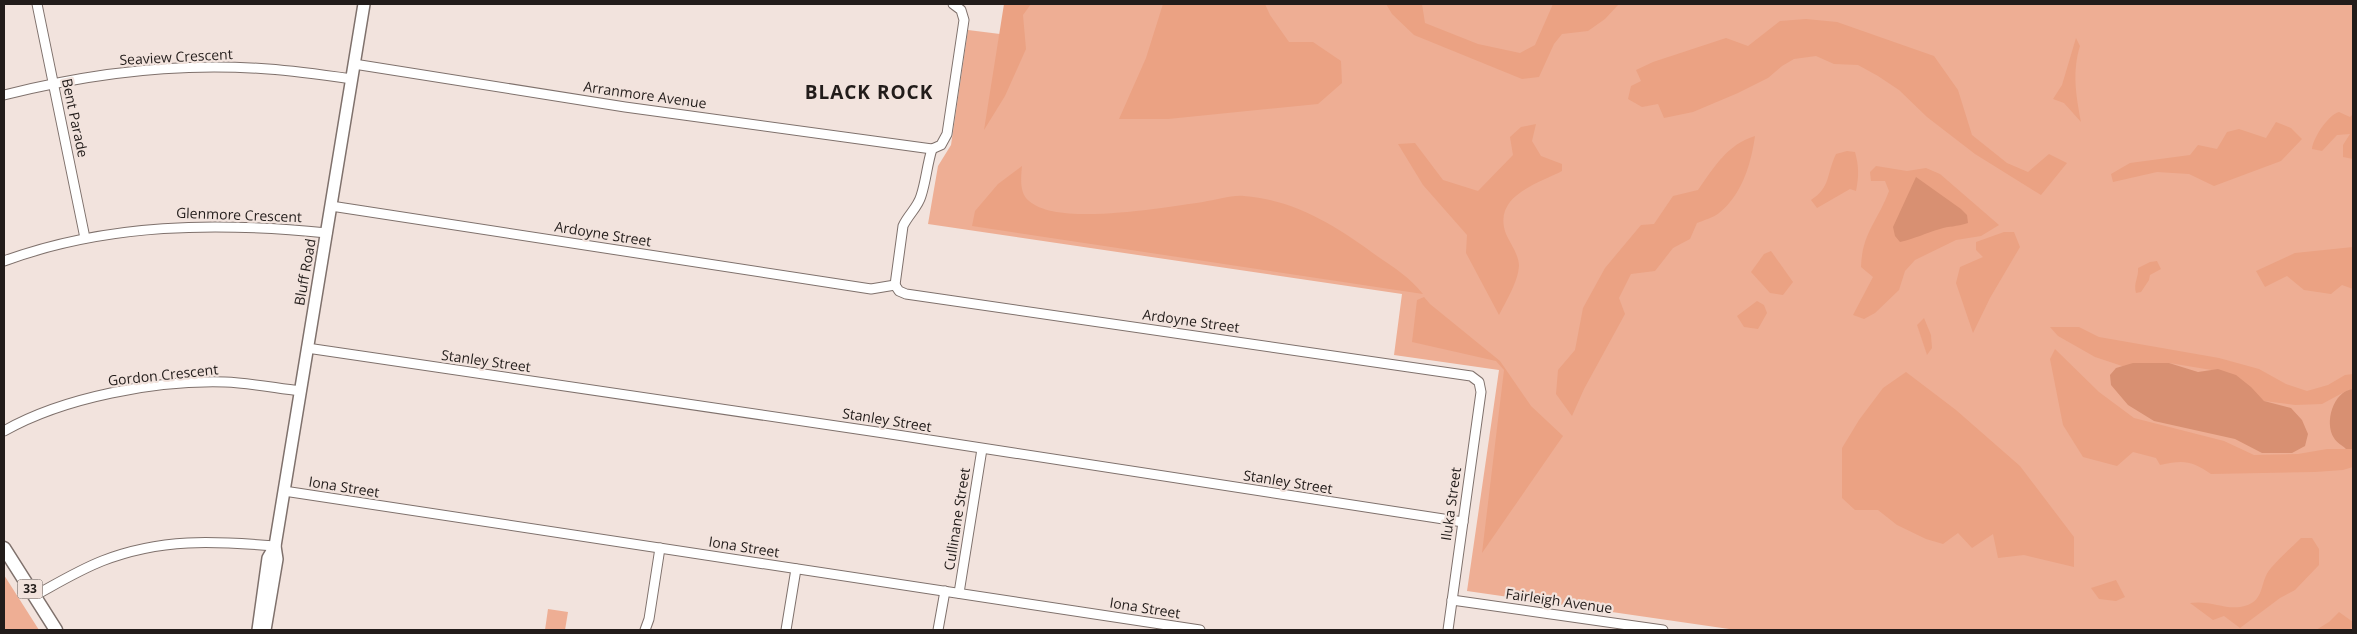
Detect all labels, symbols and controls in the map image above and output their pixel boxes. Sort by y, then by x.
street label: Seaview Crescent [119,44,233,69]
street label: Arranmore Avenue [582,76,708,113]
street label: Bent Parade [58,77,93,159]
district label: BLACK ROCK [805,79,933,105]
street label: Glenmore Crescent [176,203,302,226]
street label: Ardoyne Street [553,216,653,251]
street label: Bluff Road [289,237,320,307]
street label: Ardoyne Street [1141,304,1241,337]
street label: Stanley Street [440,345,532,376]
street label: Gordon Crescent [107,359,219,390]
street label: Stanley Street [841,403,933,436]
street label: Stanley Street [1242,465,1334,498]
street label: Cullinane Street [939,466,974,572]
street label: Iluka Street [1436,466,1465,542]
street label: Iona Street [307,472,381,501]
street label: Iona Street [707,532,781,561]
road number: 33 [18,580,42,598]
street label: Fairleigh Avenue [1504,584,1614,617]
street label: Iona Street [1108,593,1182,622]

